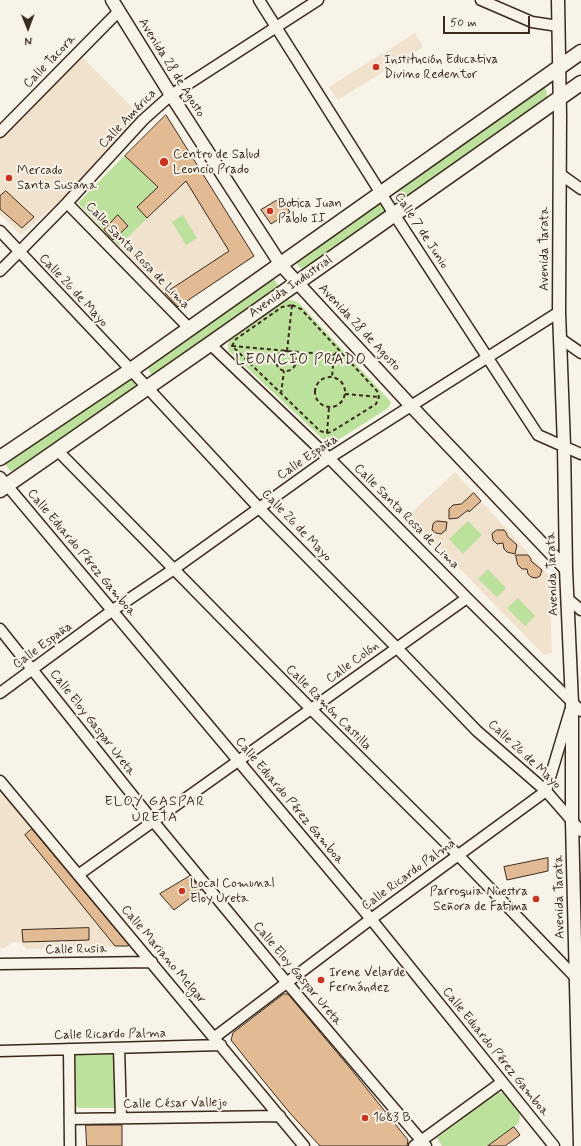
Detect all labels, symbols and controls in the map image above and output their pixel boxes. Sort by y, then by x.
north arrow [8,8,48,48]
scale bar [445,8,532,34]
text: 50 m [450,15,477,31]
street label: Avenida 28 de Agosto [134,16,208,120]
street label: Calle Tacora [21,32,79,92]
text: N [24,33,32,47]
place label: Institución Educativa Divino Redentor [384,52,498,83]
marker: Institución Educativa Divino Redentor [371,62,381,72]
street label: Calle América [96,86,160,152]
place label: Centro de Salud Leoncio Prado [173,147,260,178]
marker: Centro de Salud Leoncio Prado [158,156,170,168]
place label: Mercado Santa Susana [17,163,97,194]
marker: Mercado Santa Susana [4,173,14,183]
street label: Calle 7 de Junio [391,190,451,272]
place label: Botica Juan Pablo II [278,196,342,227]
street label: Calle Santa Rosa de Lima [82,199,192,313]
marker: Botica Juan Pablo II [265,206,275,216]
street label: Avenida Tarata [537,207,553,291]
street label: Calle 26 de Mayo [35,251,111,331]
street label: Avenida Industrial [246,252,336,322]
street label: Avenida 28 de Agosto [315,281,403,375]
district label: LEONCIO PRADO [237,352,365,370]
street label: Calle España [275,432,341,484]
street label: Calle Santa Rosa de Lima [350,461,462,573]
street label: Calle Eduardo Pérez Gamboa [23,486,139,620]
street label: Calle 26 de Mayo [258,487,334,565]
street label: Avenida Tarata [544,532,562,616]
street label: Calle España [10,619,76,673]
street label: Calle Colón [324,639,382,687]
street label: Calle Ramón Castilla [282,662,374,754]
street label: Calle Eloy Gaspar Ureta [46,667,138,779]
street label: Calle 26 de Mayo [484,717,564,793]
street label: Calle Eduardo Pérez Gamboa [231,734,347,868]
district label: ELOY GASPAR URETA [106,794,204,826]
street label: Calle Ricardo Palma [359,836,459,914]
street label: Avenida Tarata [551,855,569,939]
place label: Local Comunal Eloy Ureta [190,876,275,907]
place label: Parroquia Nuestra Señora de Fatima [430,884,528,915]
marker: Local Comunal Eloy Ureta [177,886,187,896]
marker: Parroquia Nuestra Señora de Fatima [531,894,541,904]
street label: Calle Mariano Melgar [117,902,209,1008]
street label: Calle Eloy Gaspar Ureta [249,919,345,1029]
street label: Calle Rusia [45,942,107,958]
place label: Irene Velarde Fernández [329,965,406,996]
marker: Irene Velarde Fernández [316,975,326,985]
street label: Calle Eduardo Pérez Gamboa [438,984,552,1120]
street label: Calle Ricardo Palma [54,1026,166,1044]
street label: Calle César Vallejo [123,1095,227,1113]
place label: 1683 B [373,1110,411,1126]
marker: 1683 B [360,1113,370,1123]

